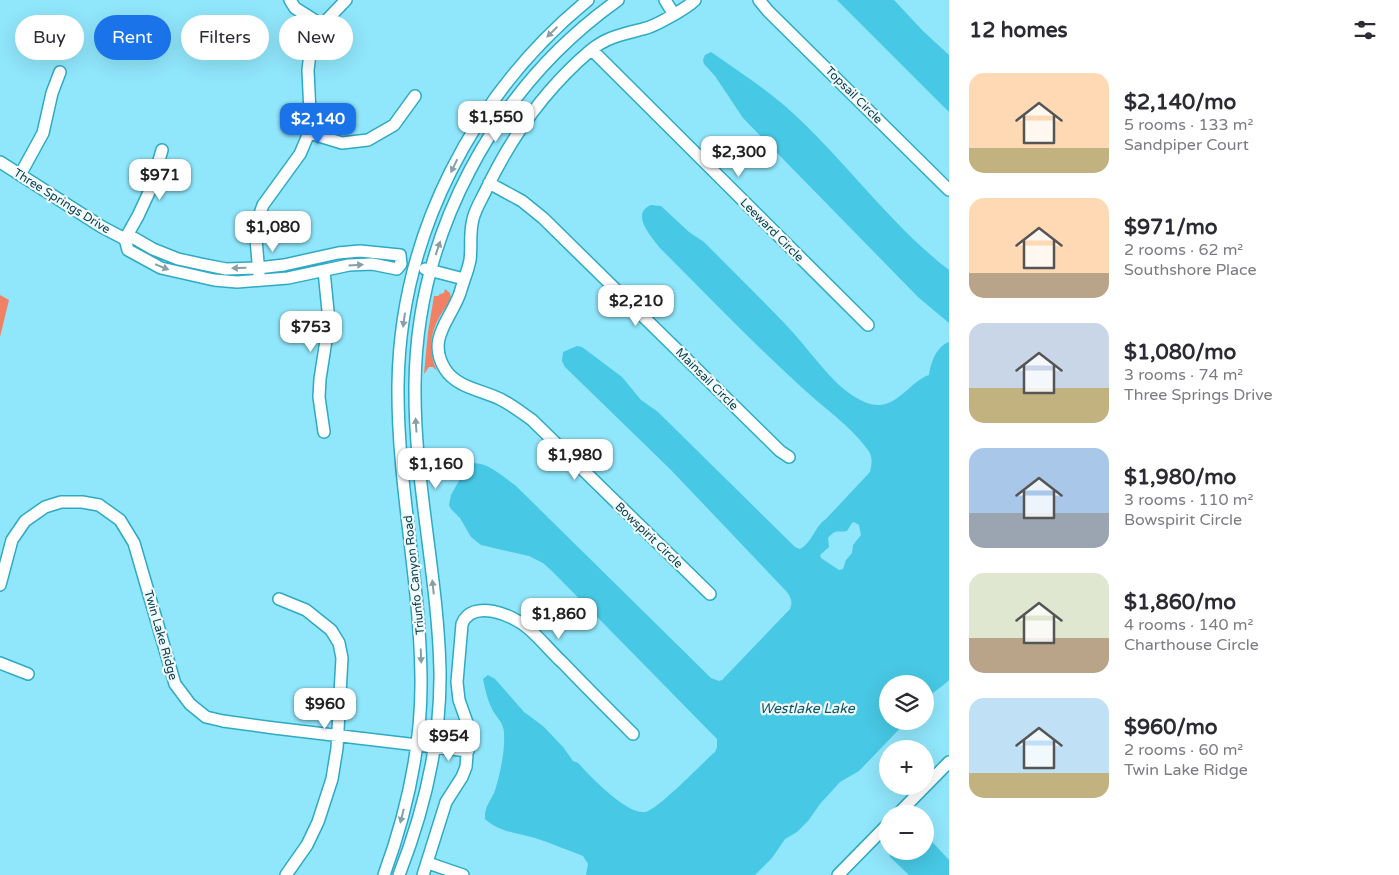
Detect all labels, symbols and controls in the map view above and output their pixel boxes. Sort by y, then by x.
chip: Buy [15,15,84,60]
chip: Rent [94,15,171,60]
chip: Filters [181,15,269,60]
chip: New [279,15,353,60]
icon: filters [1351,16,1379,44]
text: 12 homes [969,18,1068,43]
one-way arrow [546,26,558,38]
street label: Topsail Circle [823,64,886,127]
text: $2,140/mo [1124,90,1236,115]
icon: home [1009,93,1069,153]
pin: $1,550 [455,100,537,143]
pin: $2,140 [277,102,359,145]
text: $1,550 [469,107,523,127]
text: $2,140 [291,109,345,129]
text: 5 rooms · 133 m² [1124,115,1253,135]
text: Sandpiper Court [1124,135,1249,155]
pin: $2,300 [698,136,780,178]
text: $2,300 [712,142,766,162]
pin: $971 [130,158,190,201]
one-way arrow [449,158,458,173]
text: $971 [140,165,180,185]
street label: Three Springs Drive [11,166,113,237]
street label: Leeward Circle [737,195,807,265]
pin: $1,080 [232,210,314,253]
text: $971/mo [1124,215,1218,240]
text: $1,080 [246,217,300,237]
icon: home [1009,218,1069,278]
one-way arrow [434,240,442,255]
text: 2 rooms · 62 m² [1124,240,1243,260]
text: Southshore Place [1124,260,1257,280]
one-way arrow [348,261,364,269]
one-way arrow [154,264,169,271]
one-way arrow [231,264,247,272]
pin: $2,210 [595,284,677,327]
text: $2,210 [609,291,663,311]
pin: $753 [281,310,341,353]
one-way arrow [400,312,408,328]
text: $753 [291,317,331,337]
text: $1,080/mo [1124,340,1236,365]
icon: home [1009,343,1069,403]
street label: Mainsail Circle [673,345,741,413]
text: 3 rooms · 74 m² [1124,365,1243,385]
text: Three Springs Drive [1124,385,1273,405]
one-way arrow [412,417,420,433]
pin: $1,980 [534,438,616,481]
text: $1,980 [548,445,602,465]
pin: $1,160 [395,448,477,490]
text: $1,160 [409,454,463,474]
text: $1,980/mo [1124,465,1236,490]
icon: home [1009,468,1069,528]
text: 3 rooms · 110 m² [1124,490,1253,510]
street label: Bowspirit Circle [612,499,686,571]
text: Bowspirit Circle [1124,510,1242,530]
street label: Triunfo Canyon Road [401,515,427,635]
one-way arrow [429,579,437,595]
street label: Twin Lake Ridge [141,588,181,682]
text: $1,860/mo [1124,590,1236,615]
icon: home [1009,593,1069,653]
pin: $1,860 [518,598,600,640]
text: $1,860 [532,604,586,624]
text: 4 rooms · 140 m² [1124,615,1253,635]
text: Charthouse Circle [1124,635,1259,655]
one-way arrow [417,648,425,664]
map controls [879,675,934,860]
button: layers [879,675,934,730]
pin: $960 [295,688,355,730]
text: $960 [305,694,345,714]
water label: Westlake Lake [759,700,856,717]
text: $960/mo [1124,715,1218,740]
icon: home [1009,718,1069,778]
pin: $954 [419,720,479,762]
text: $954 [429,726,469,746]
button: + [879,740,934,795]
text: 2 rooms · 60 m² [1124,740,1243,760]
text: Twin Lake Ridge [1124,760,1248,780]
button: − [879,805,934,860]
one-way arrow [398,809,406,824]

